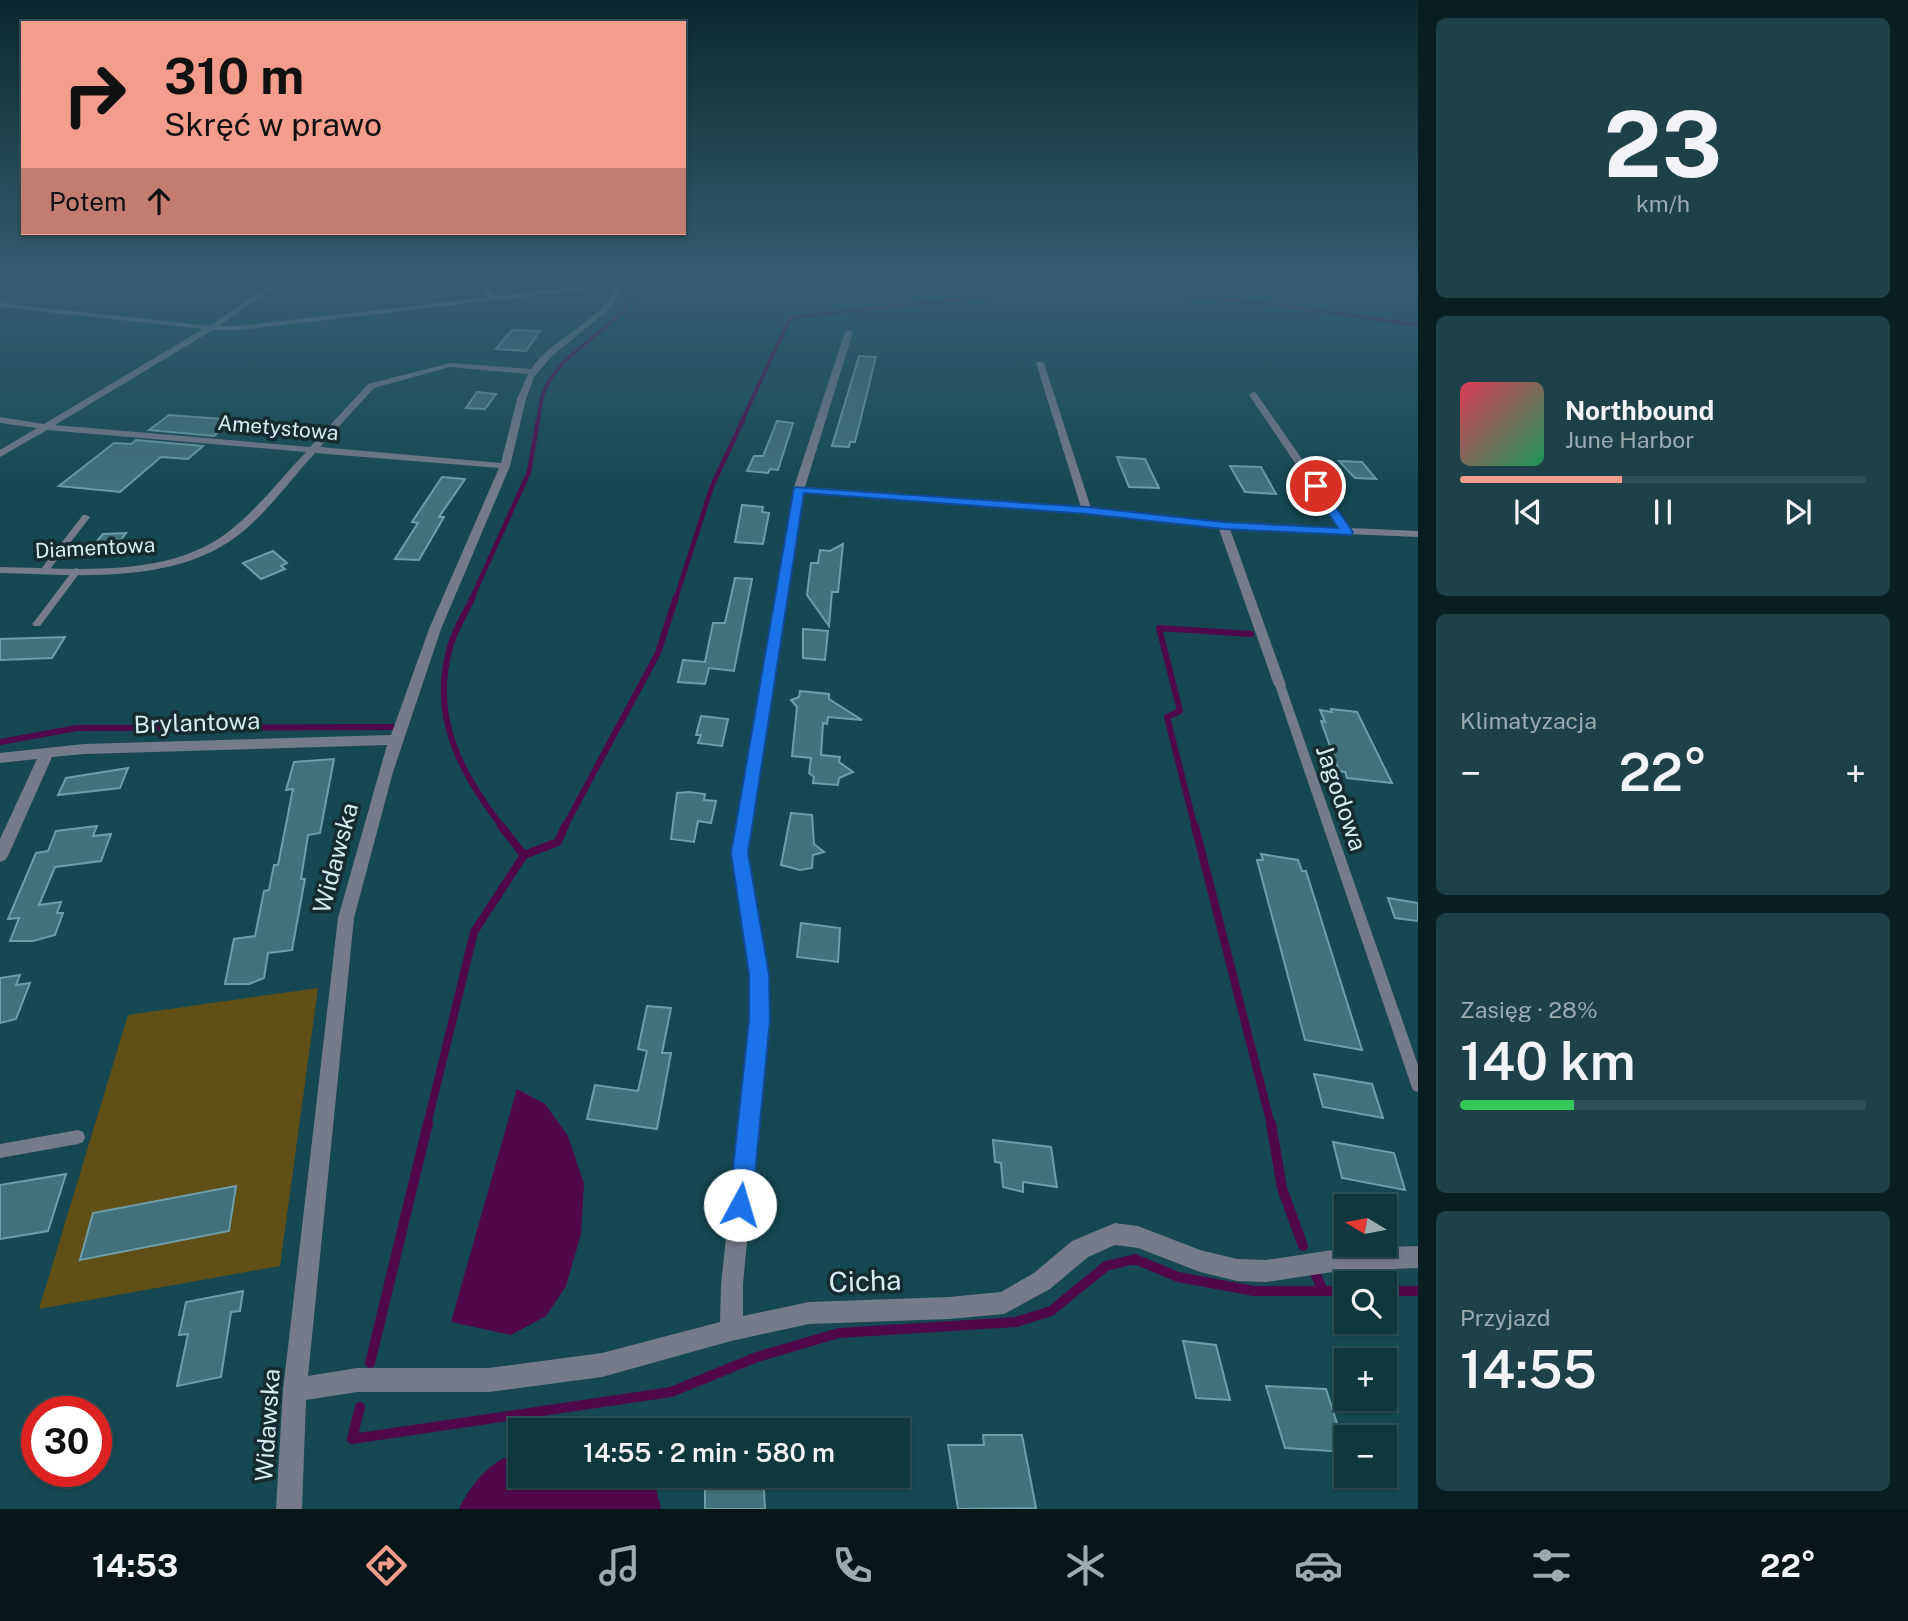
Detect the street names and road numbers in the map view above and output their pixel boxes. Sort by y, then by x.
street label: Ametystowa [216,410,340,445]
street label: Diamentowa [34,532,156,563]
street label: Brylantowa [133,706,261,738]
street label: Jagodowa [1311,741,1373,854]
street label: Widawska [307,800,363,916]
street label: Cicha [828,1263,902,1298]
street label: Widawska [249,1368,285,1482]

